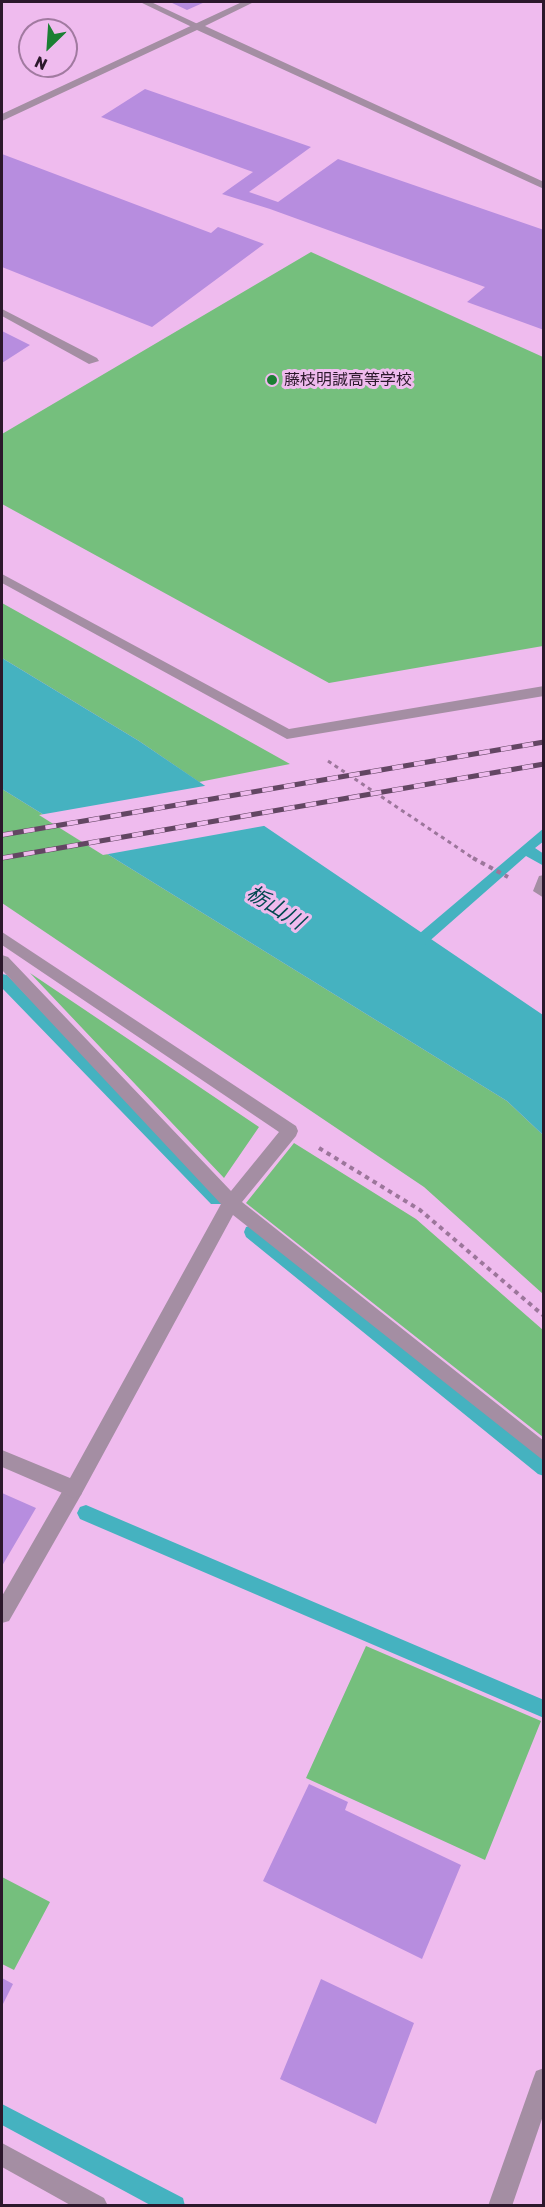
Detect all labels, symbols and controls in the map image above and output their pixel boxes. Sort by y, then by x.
north arrow [18,18,78,78]
text: N [32,52,50,74]
place label: 藤枝明誠高等学校 [284,370,412,390]
marker: 藤枝明誠高等学校 [265,373,279,387]
water label: 栃山川 [242,881,308,935]

